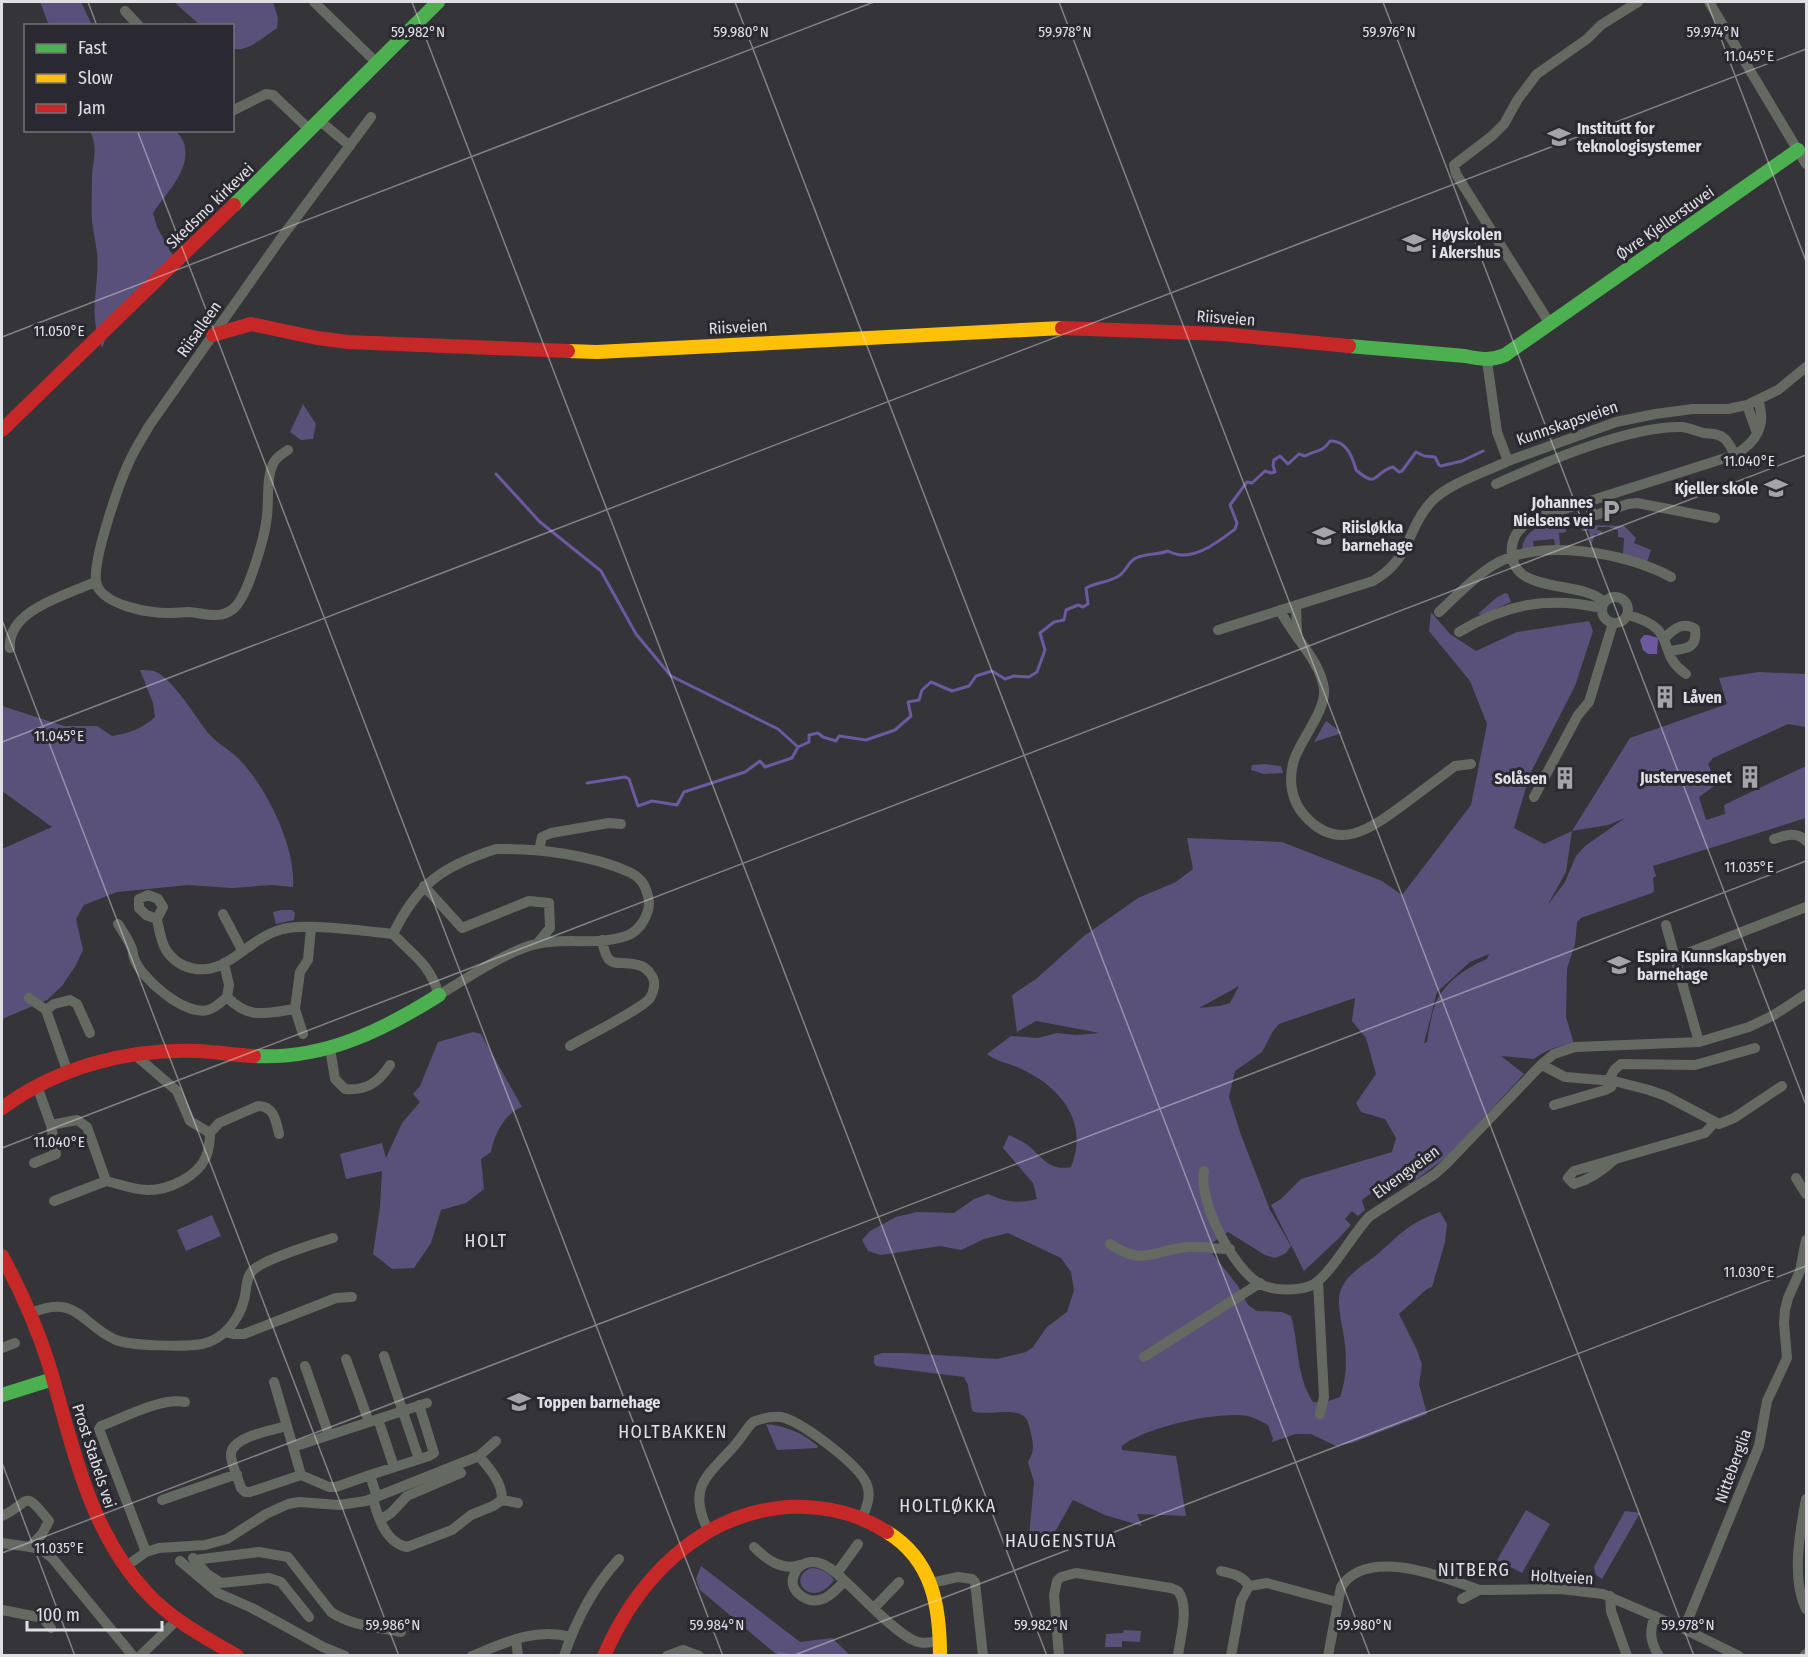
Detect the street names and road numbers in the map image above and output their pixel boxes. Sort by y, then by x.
street label: Skedsmo kirkevei [162,159,258,253]
street label: Øvre Kjellerstuvei [1612,182,1718,264]
street label: Riisalleen [173,297,225,361]
street label: Riisveien [1196,306,1256,330]
street label: Riisveien [708,316,768,338]
street label: Kunnskapsveien [1514,397,1620,449]
street label: Elvengveien [1369,1141,1443,1203]
street label: Prost Stabels vei [68,1401,120,1511]
street label: Nitteberglia [1711,1426,1755,1506]
street label: Holtveien [1530,1566,1594,1588]

